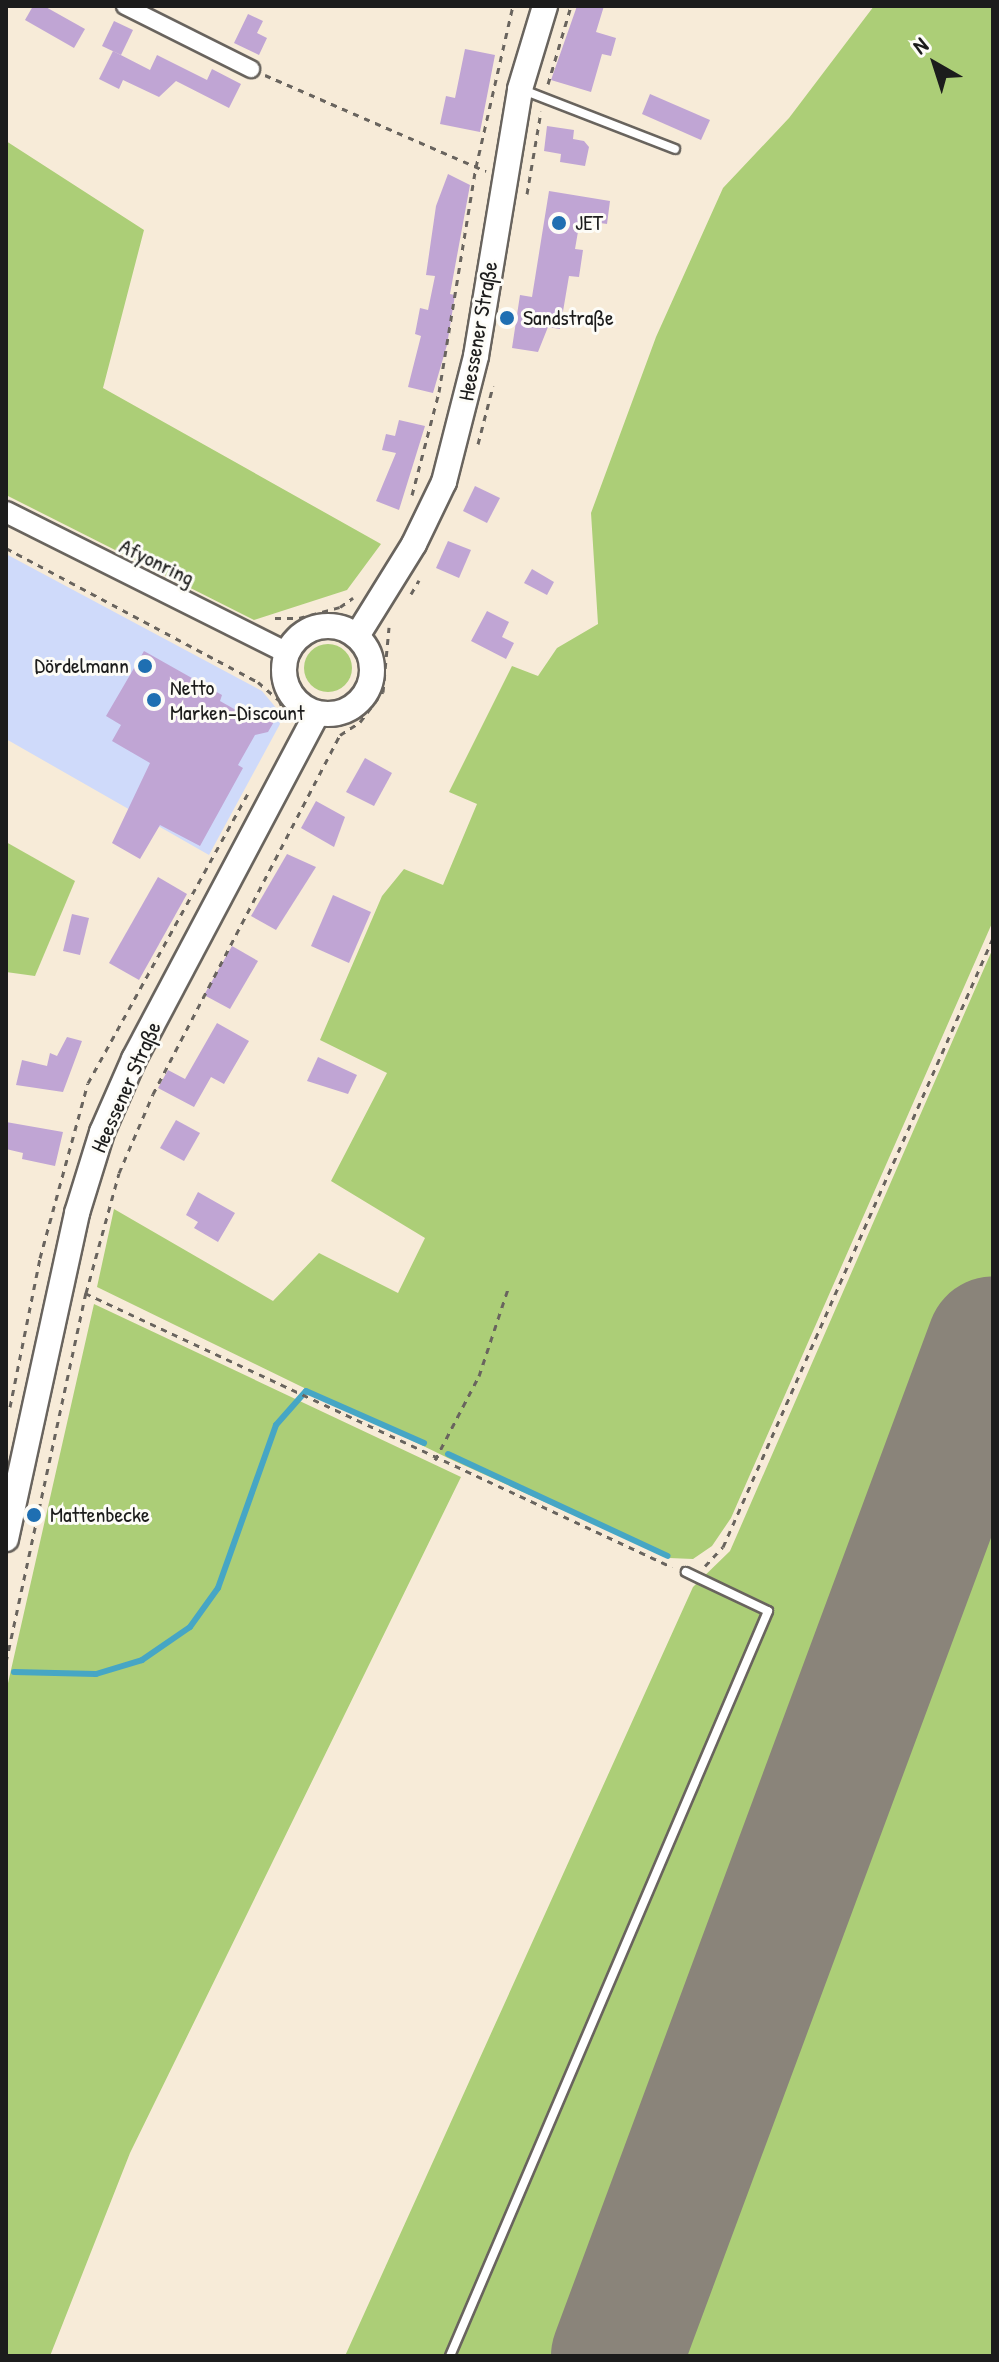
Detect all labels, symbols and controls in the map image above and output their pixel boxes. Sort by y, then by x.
north arrow [895,24,975,104]
text: N [906,30,934,61]
place label: JET [575,210,603,236]
marker: JET [550,214,568,232]
street label: Heessener Straße [453,259,503,403]
place label: Sandstraße [523,305,614,331]
marker: Sandstraße [498,309,516,327]
street label: Afyonring [115,533,199,591]
place label: Dördelmann [35,653,129,679]
marker: Dördelmann [136,657,154,675]
place label: Netto Marken-Discount [170,674,304,726]
marker: Netto Marken-Discount [145,691,163,709]
street label: Heessener Straße [85,1017,167,1157]
place label: Mattenbecke [50,1502,150,1528]
marker: Mattenbecke [25,1506,43,1524]

